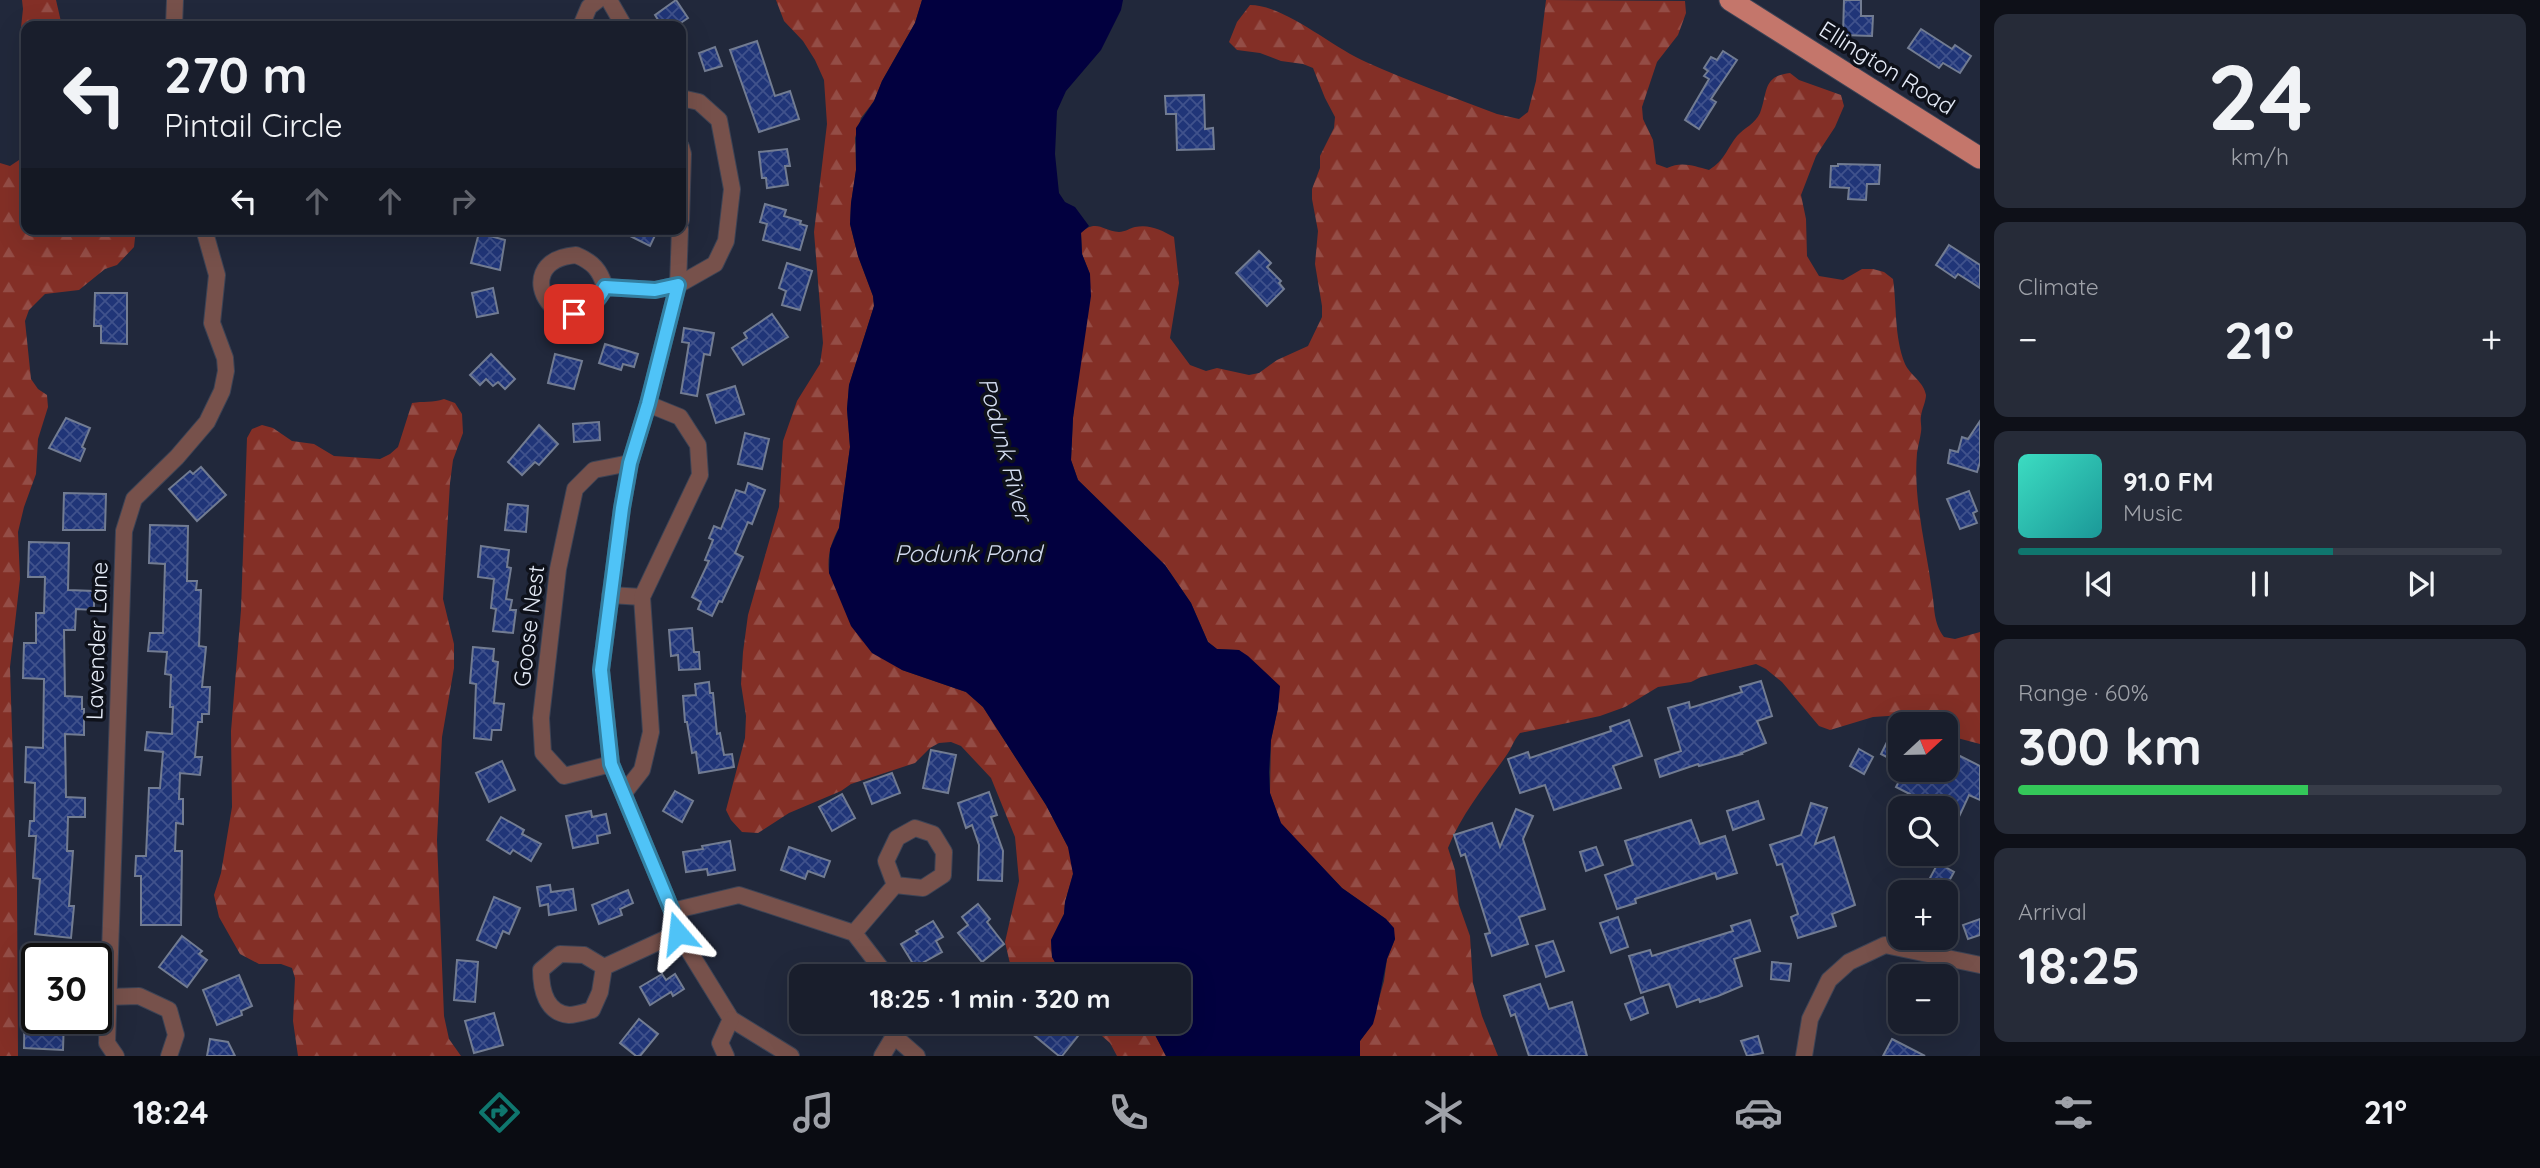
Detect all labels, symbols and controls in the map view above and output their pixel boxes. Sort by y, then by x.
street label: Ellington Road [1814,14,1960,121]
text: 24 [2207,39,2313,153]
text: 270 m [164,44,308,105]
icon: left [49,49,140,140]
text: Pintail Circle [164,105,343,145]
text: km/h [2231,142,2289,171]
icon: left [225,182,263,220]
icon: ahead [298,182,336,220]
icon: ahead [371,182,409,220]
icon: right [444,182,482,220]
text: Climate [2018,272,2099,301]
pin [544,284,604,344]
icon: arrive [555,295,593,333]
text: 21° [2224,307,2294,372]
text: − [2018,315,2038,363]
text: + [2481,315,2502,363]
water label: Podunk River [972,374,1040,526]
text: 91.0 FM [2123,465,2214,498]
text: Music [2123,498,2183,527]
water label: Podunk Pond [894,538,1045,568]
street label: Lavender Lane [79,561,114,721]
street label: Goose Nest [507,563,550,688]
icon: previous [2080,565,2118,603]
icon: pause [2241,565,2279,603]
icon: next [2402,565,2440,603]
text: Range · 60% [2018,678,2149,707]
north arrow [1888,712,1958,782]
map controls [1888,712,1958,1034]
text: 300 km [2018,713,2202,778]
button: search [1888,796,1958,866]
button: + [1888,880,1958,950]
position arrow [641,896,715,970]
text: Arrival [2018,897,2087,926]
text: 18:25 [2018,932,2140,997]
speed limit sign: 30 [21,943,112,1034]
button: − [1888,964,1958,1034]
text: 18:25 · 1 min · 320 m [870,982,1110,1015]
icon: directions [475,1088,524,1137]
icon: music [789,1088,838,1137]
icon: phone [1104,1088,1153,1137]
icon: climate [1419,1088,1468,1137]
icon: car [1734,1088,1783,1137]
icon: filters [2049,1088,2098,1137]
text: 18:24 [133,1092,209,1132]
text: 21° [2364,1092,2407,1132]

